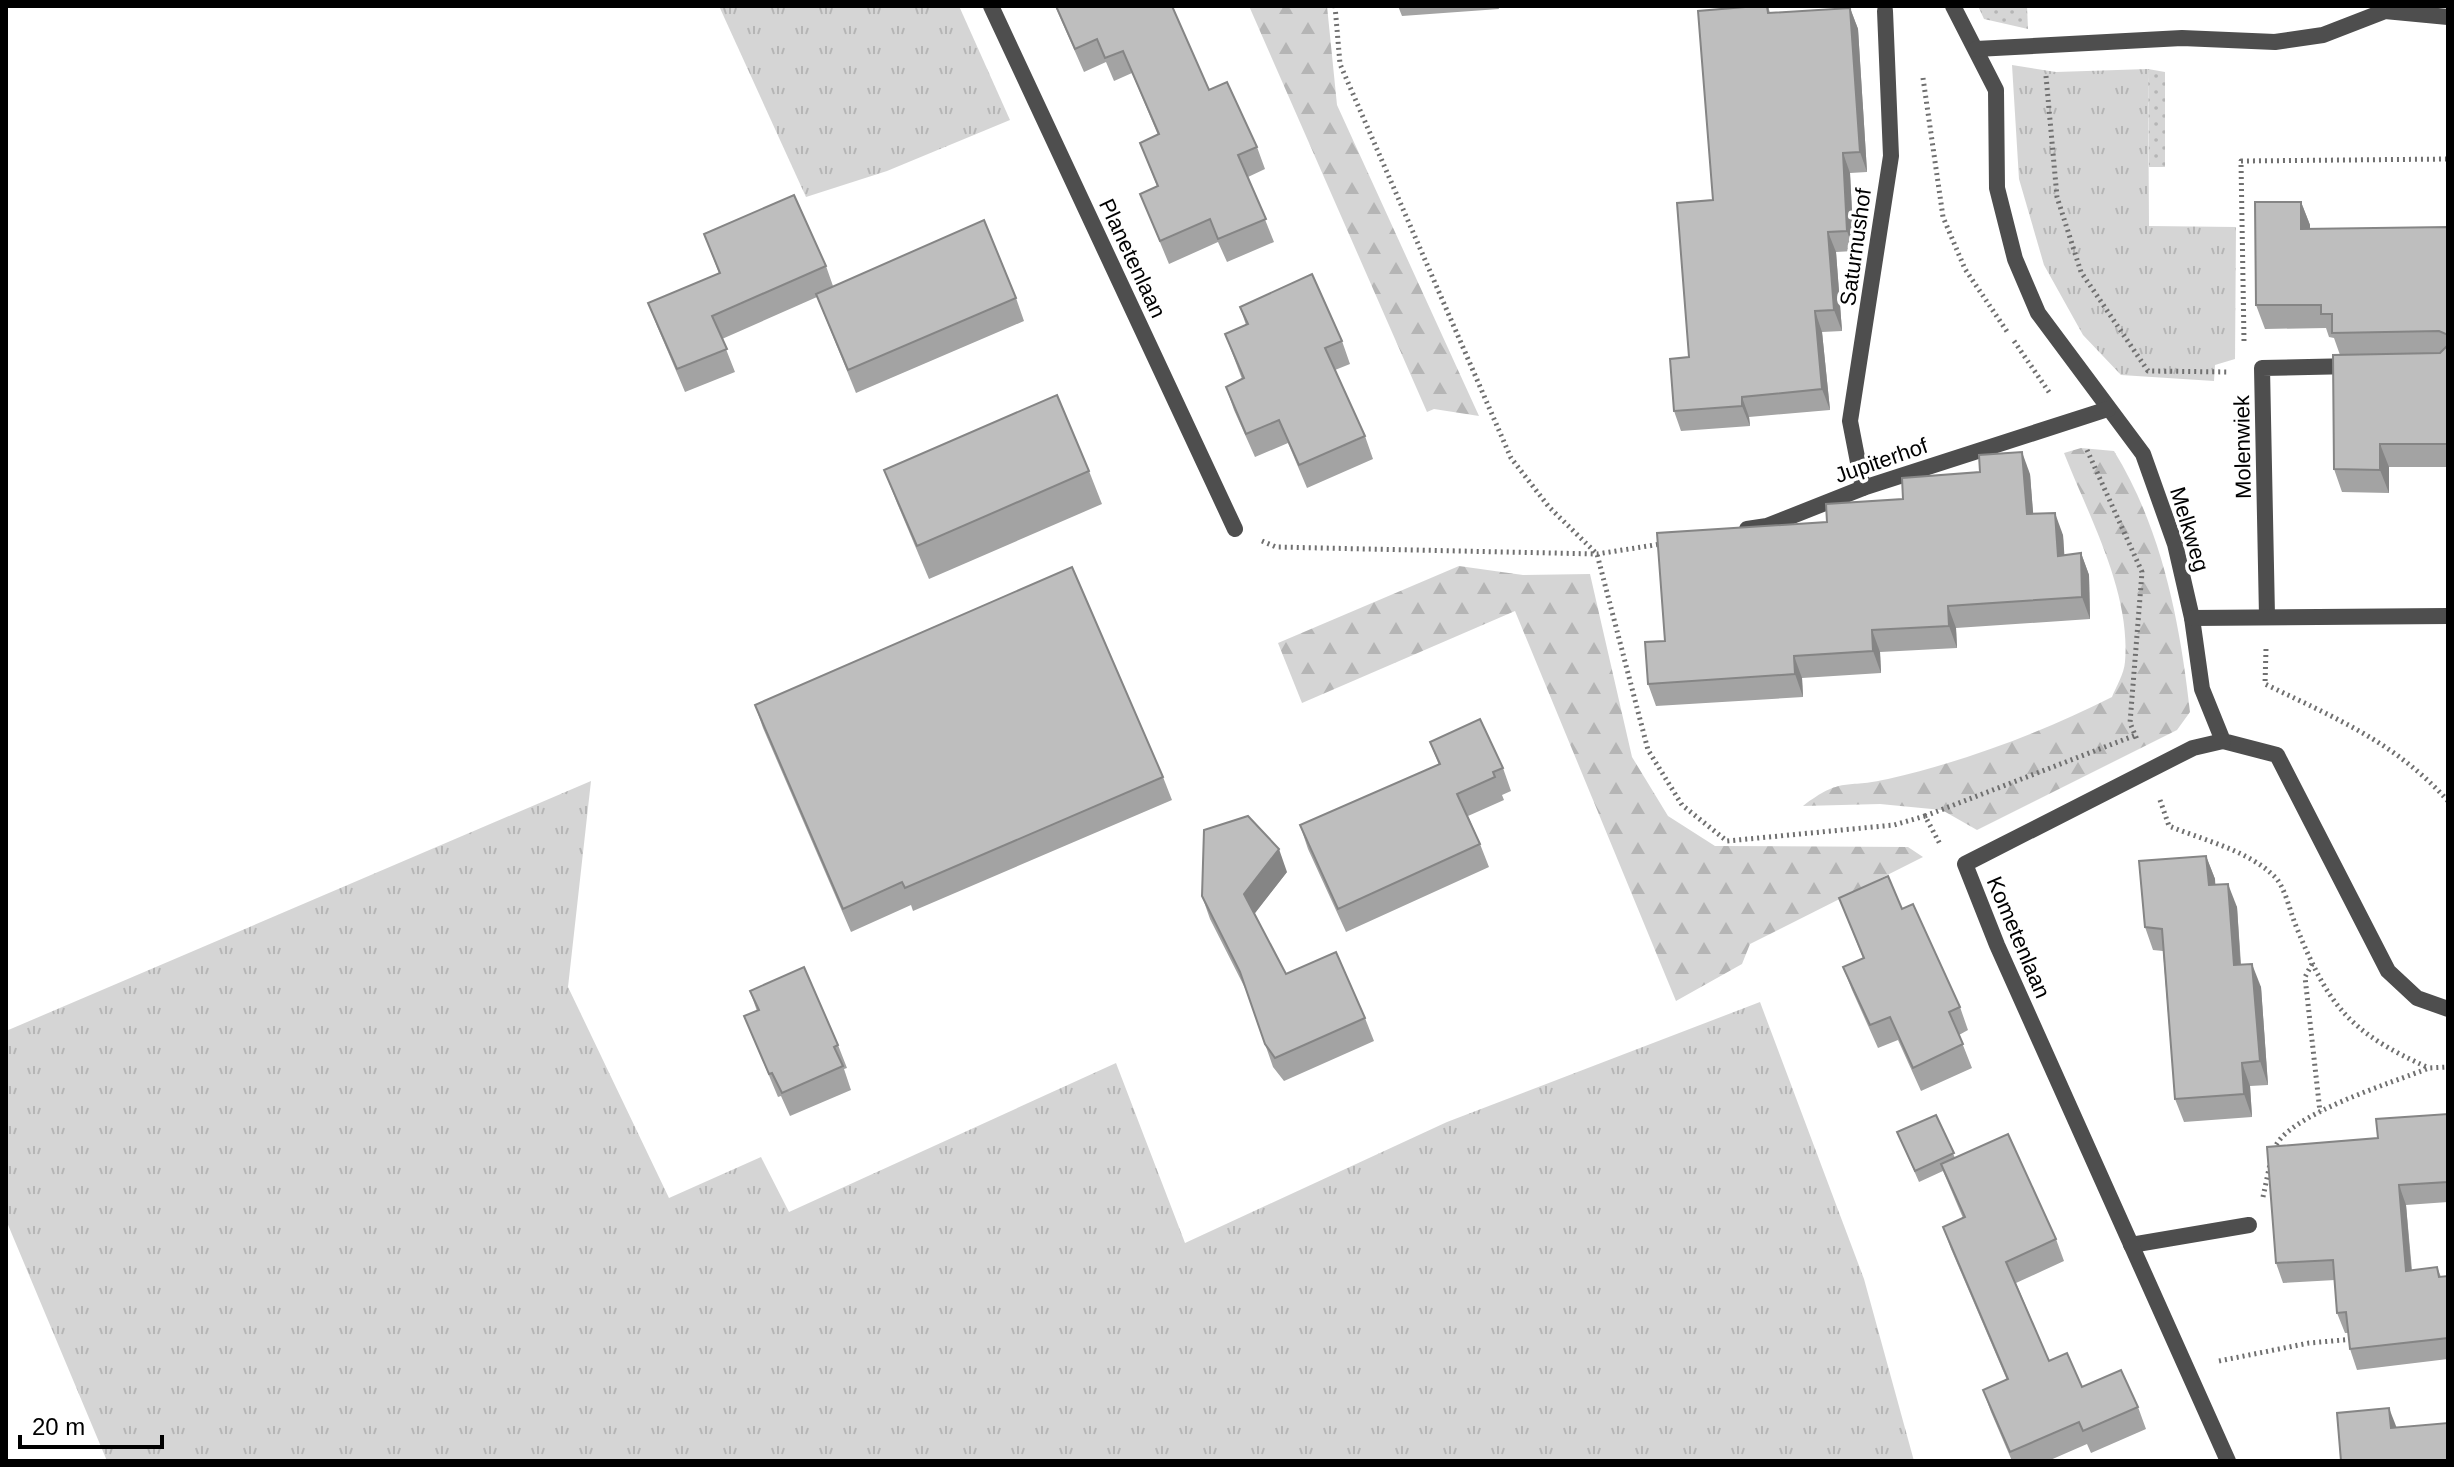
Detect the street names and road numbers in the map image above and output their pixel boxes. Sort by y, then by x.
street label: Saturnushof [1835,186,1876,308]
street label: Planetenlaan [1094,195,1171,322]
street label: Molenwiek [2229,394,2256,499]
street label: Jupiterhof [1831,433,1932,488]
street label: Melkweg [2165,484,2214,574]
street label: Kometenlaan [1982,873,2055,1002]

